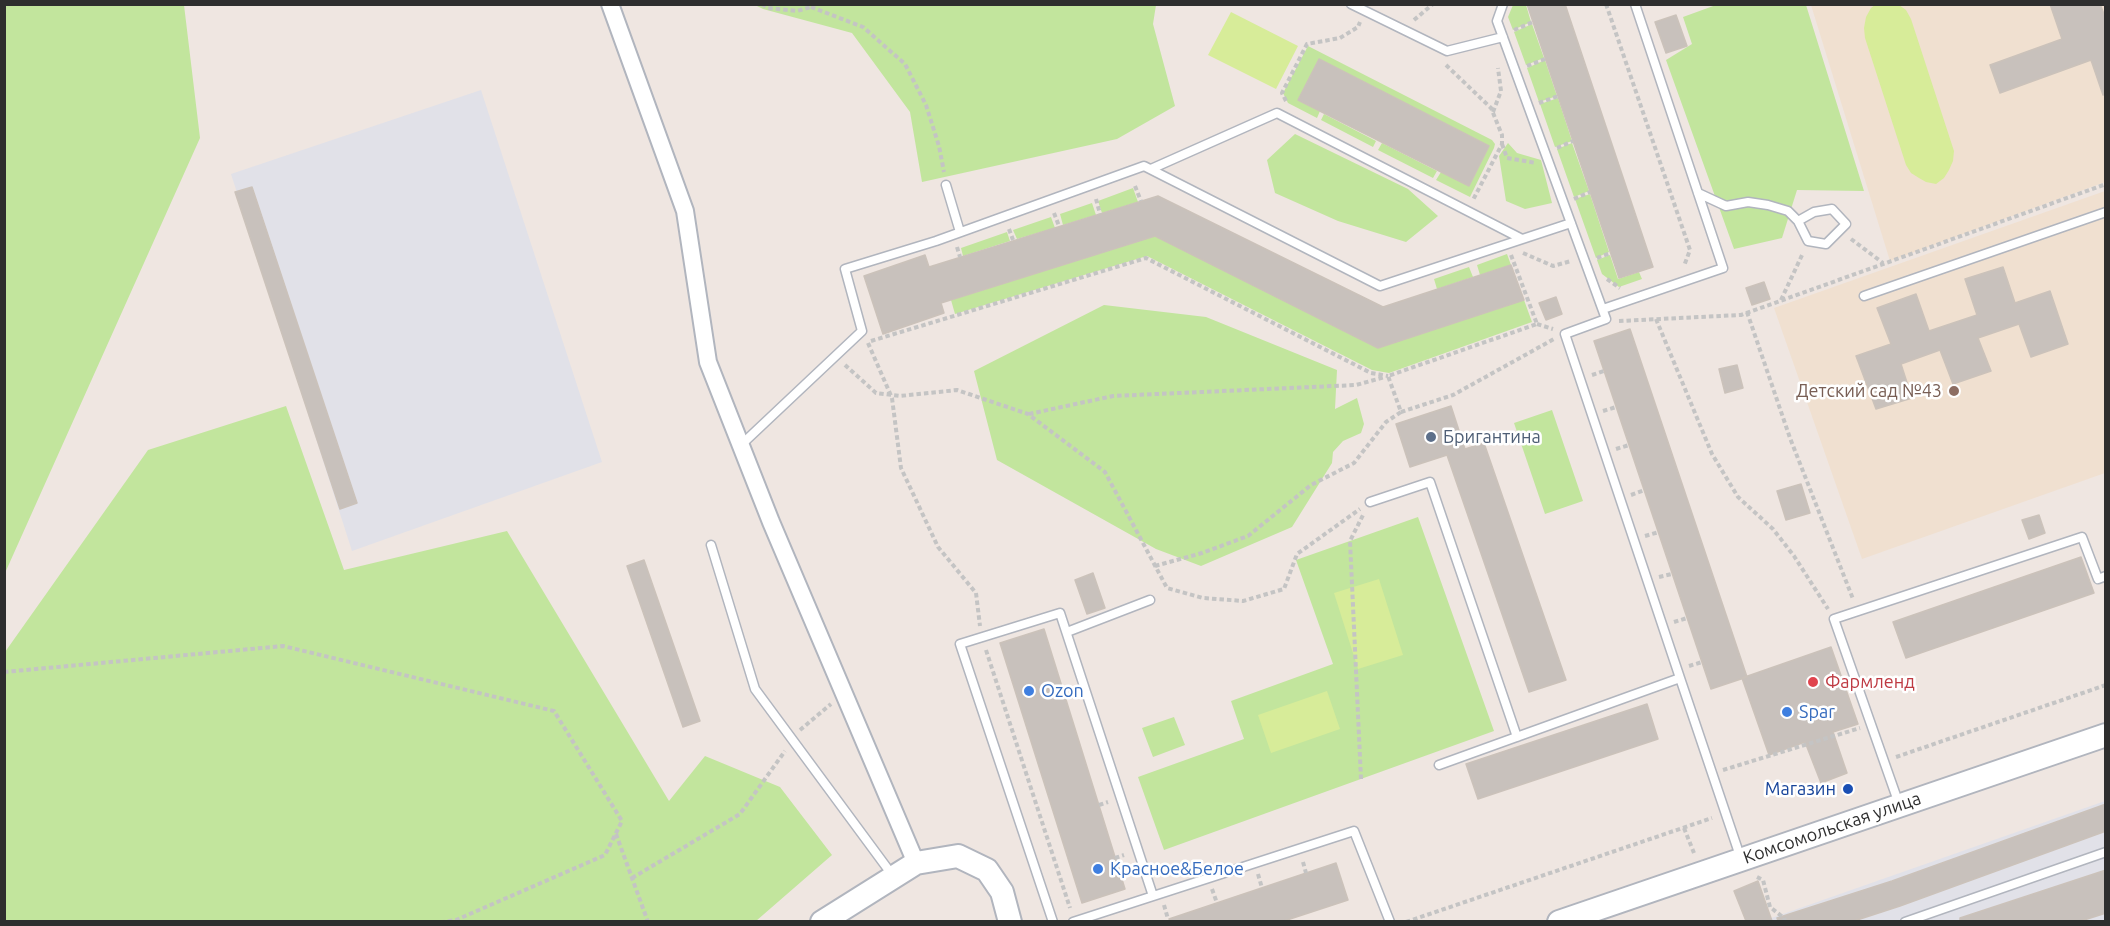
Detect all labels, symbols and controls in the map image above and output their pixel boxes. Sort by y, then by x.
place label: Детский сад №43 [1796,380,1942,402]
marker: Детский сад №43 [1947,384,1961,398]
place label: Бригантина [1443,426,1541,448]
marker: Бригантина [1424,430,1438,444]
place label: Фармленд [1825,671,1915,693]
marker: Фармленд [1806,675,1820,689]
place label: Ozon [1041,680,1084,702]
marker: Ozon [1022,684,1036,698]
place label: Spar [1799,701,1835,723]
marker: Spar [1780,705,1794,719]
place label: Магазин [1765,778,1836,800]
marker: Магазин [1841,782,1855,796]
street label: Комсомольская улица [1740,787,1924,869]
place label: Красное&Белое [1110,858,1244,880]
marker: Красное&Белое [1091,862,1105,876]

